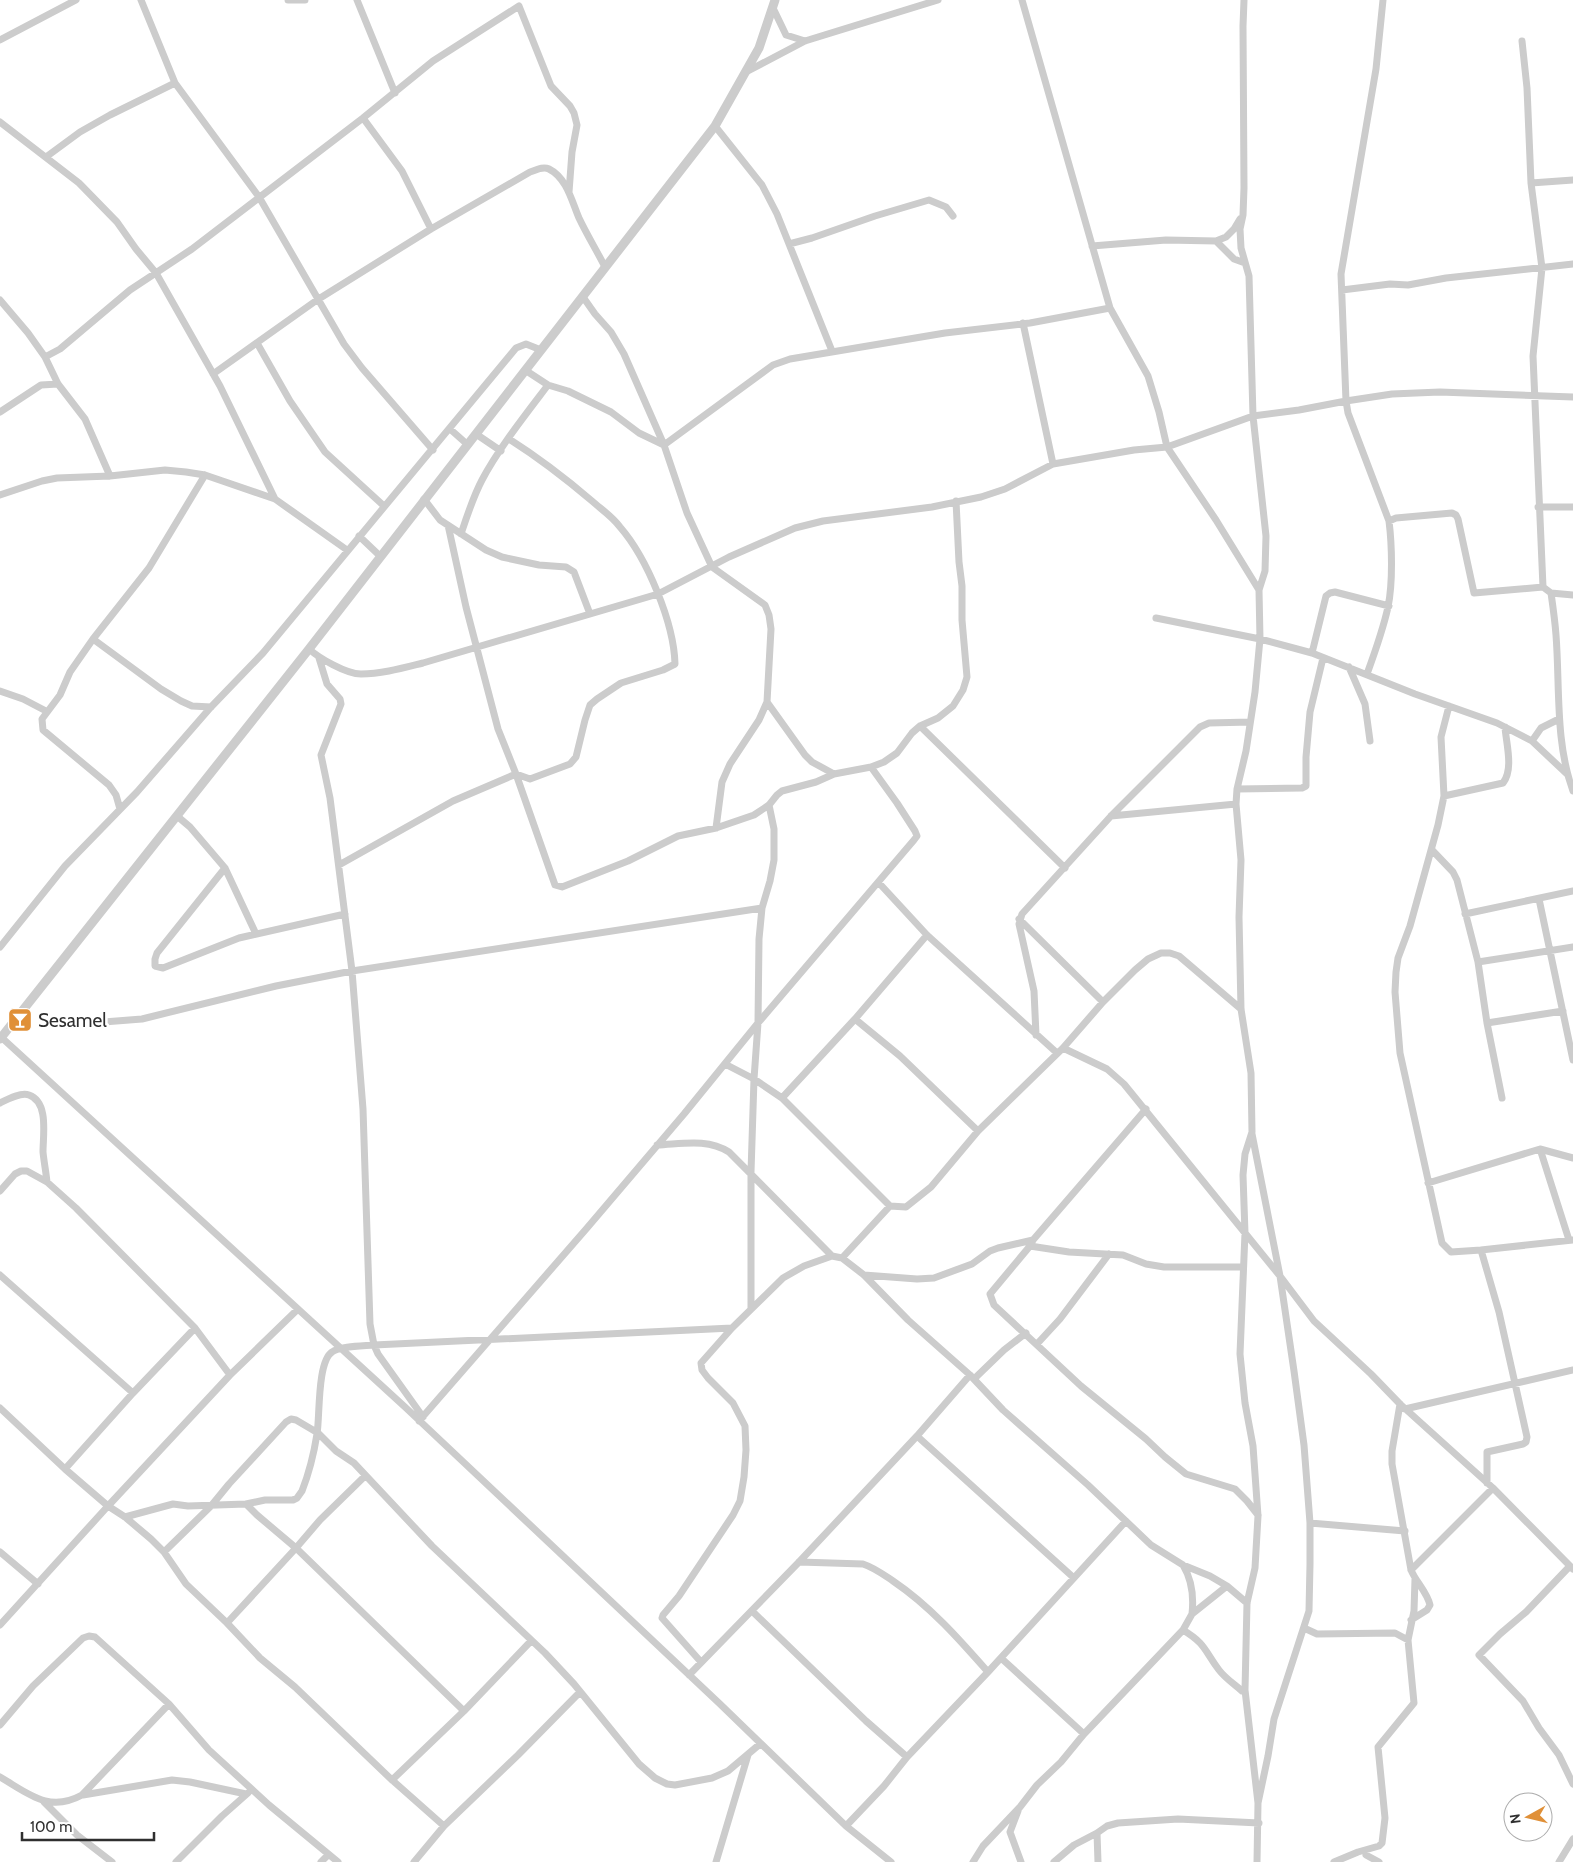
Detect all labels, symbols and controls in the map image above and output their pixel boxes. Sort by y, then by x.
bar icon: Sesamel [7,1007,33,1033]
place label: Sesamel [38,1009,107,1032]
north arrow [1503,1792,1553,1842]
scale bar [22,1810,155,1842]
text: N [1506,1813,1525,1825]
text: 100 m [30,1818,72,1836]

